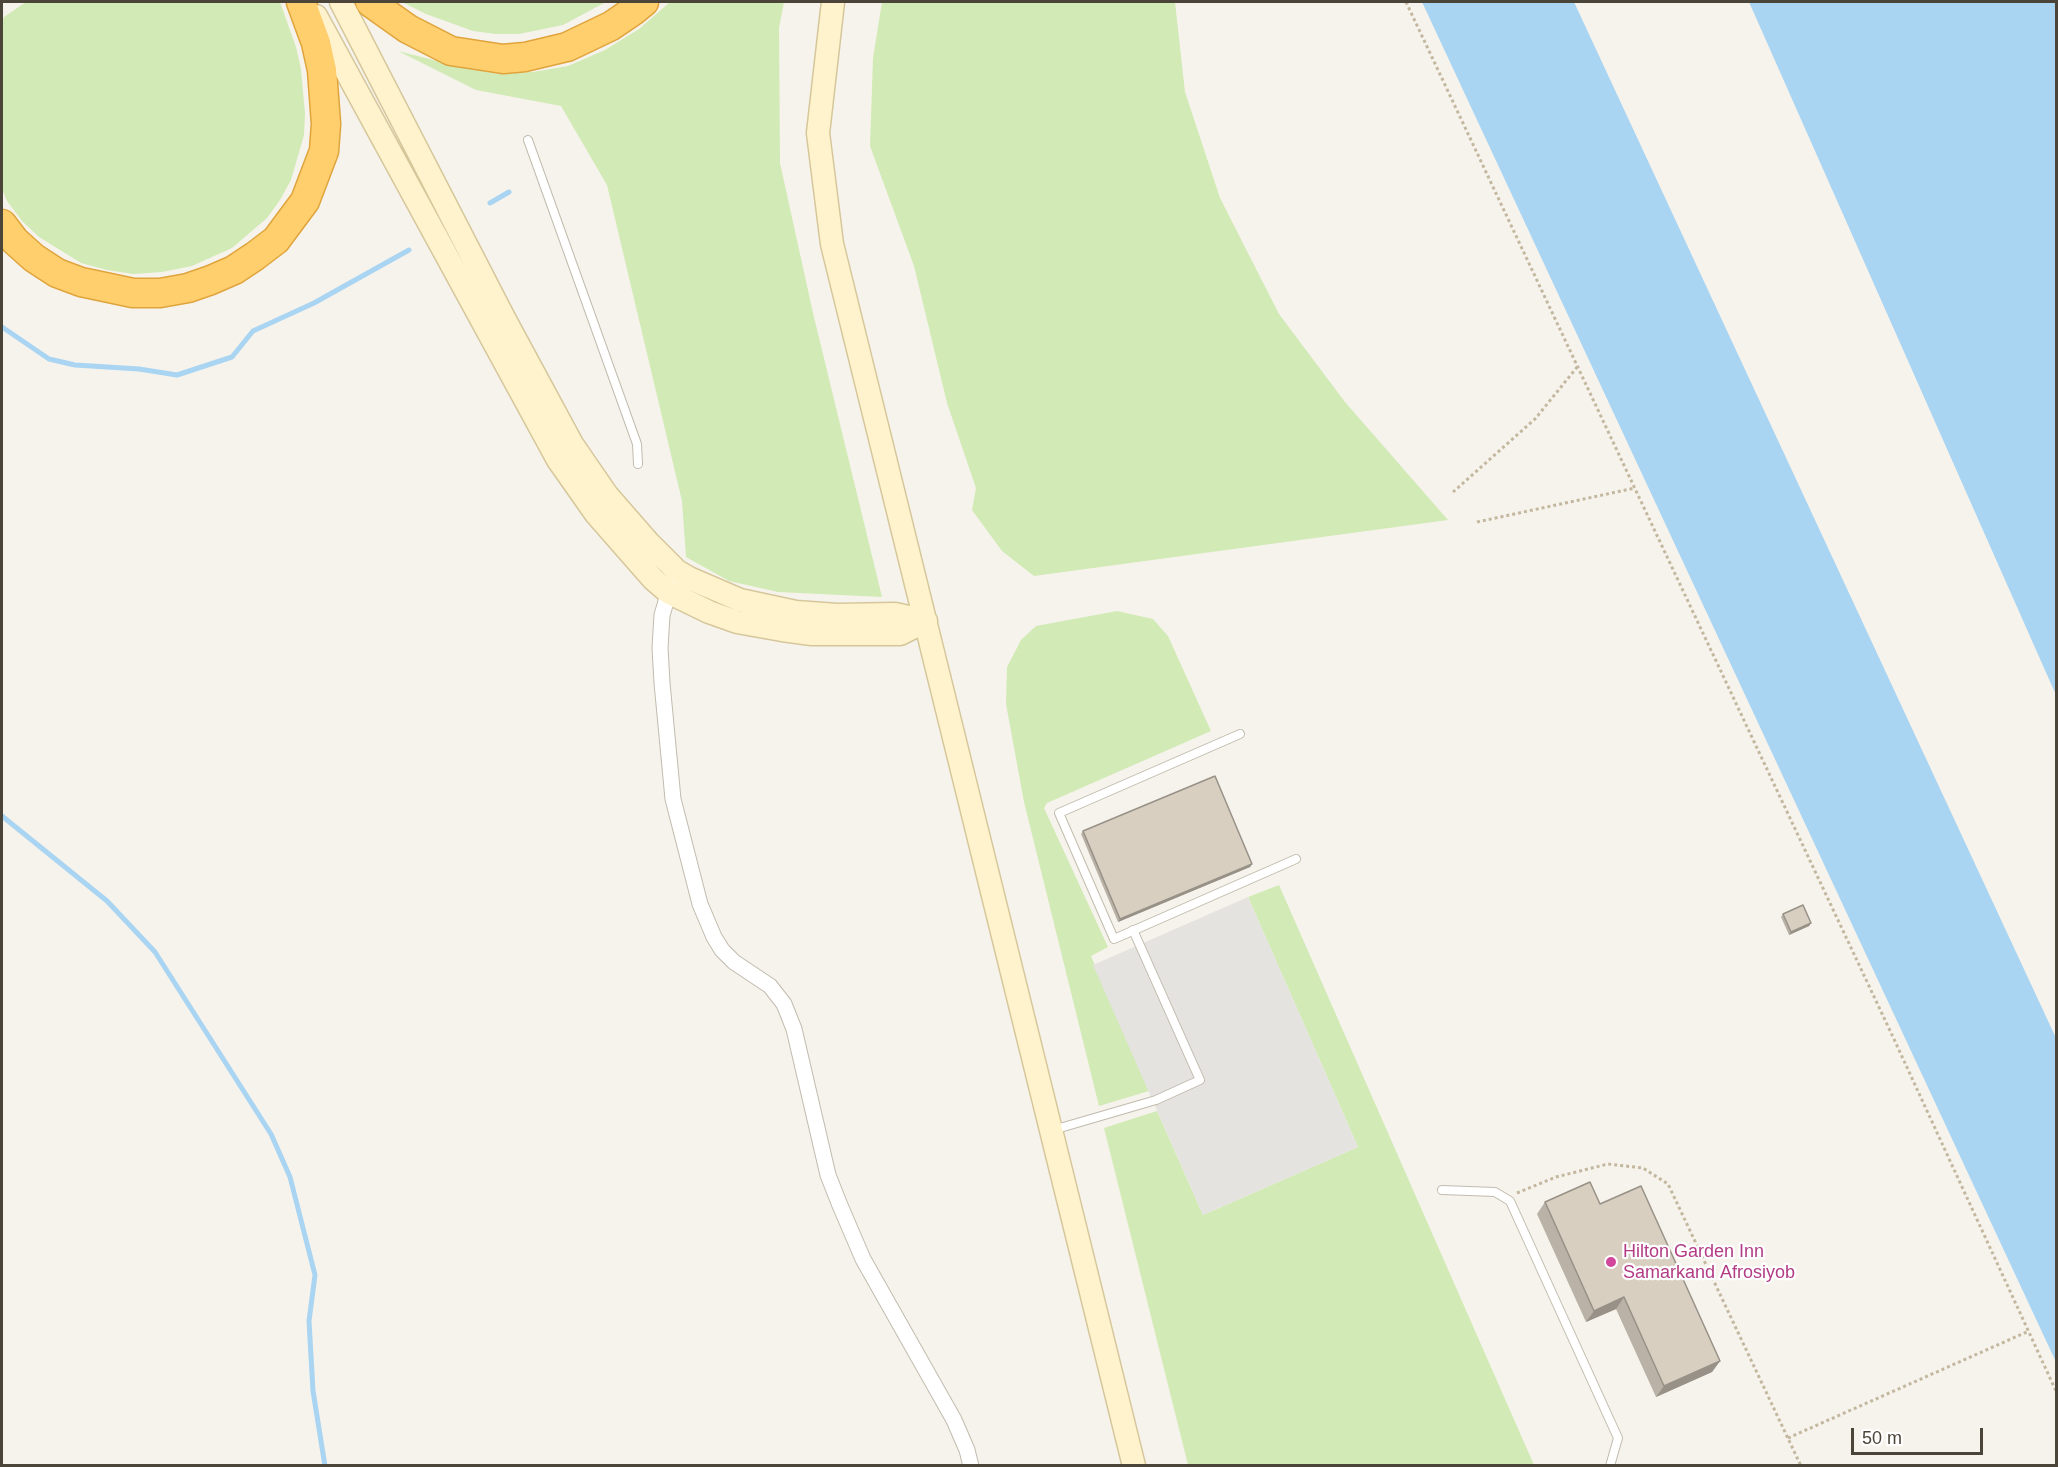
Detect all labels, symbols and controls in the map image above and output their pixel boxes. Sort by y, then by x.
place label: Hilton Garden Inn Samarkand Afrosiyob [1623,1241,1795,1284]
marker: Hilton Garden Inn Samarkand Afrosiyob [1604,1255,1618,1269]
scale bar [1854,1416,1986,1454]
text: 50 m [1862,1428,1902,1448]

